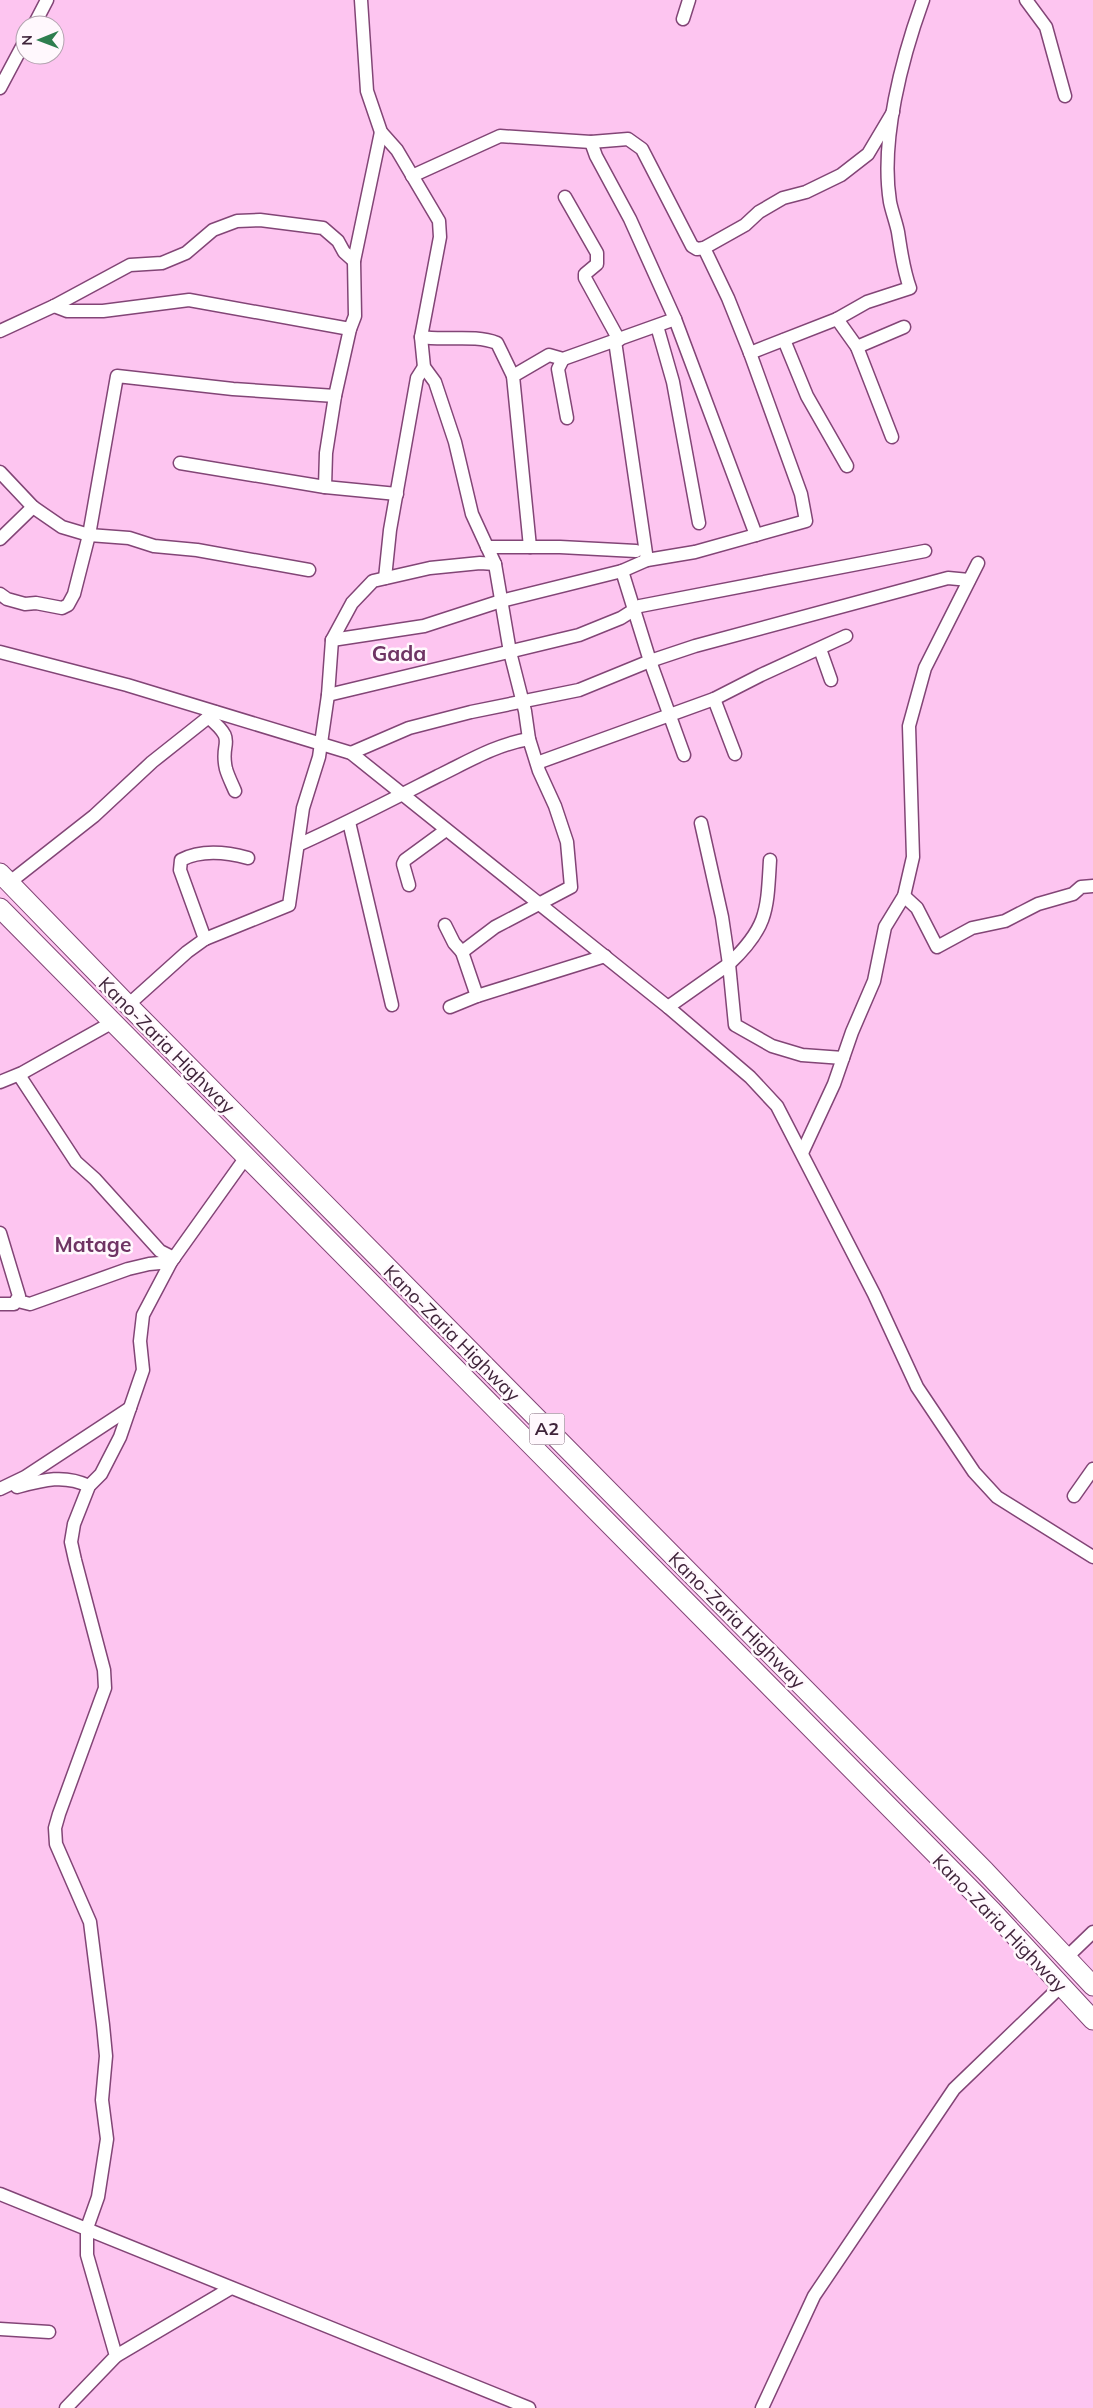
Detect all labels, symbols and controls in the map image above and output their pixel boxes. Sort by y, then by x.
north arrow [15,15,65,65]
text: N [18,35,36,46]
district label: Gada [372,640,426,666]
street label: Kano-Zaria Highway [94,972,240,1118]
district label: Matage [55,1231,131,1257]
street label: Kano-Zaria Highway [379,1260,525,1406]
road number: A2 [530,1414,564,1445]
street label: Kano-Zaria Highway [664,1547,810,1693]
street label: Kano-Zaria Highway [928,1849,1072,1997]

